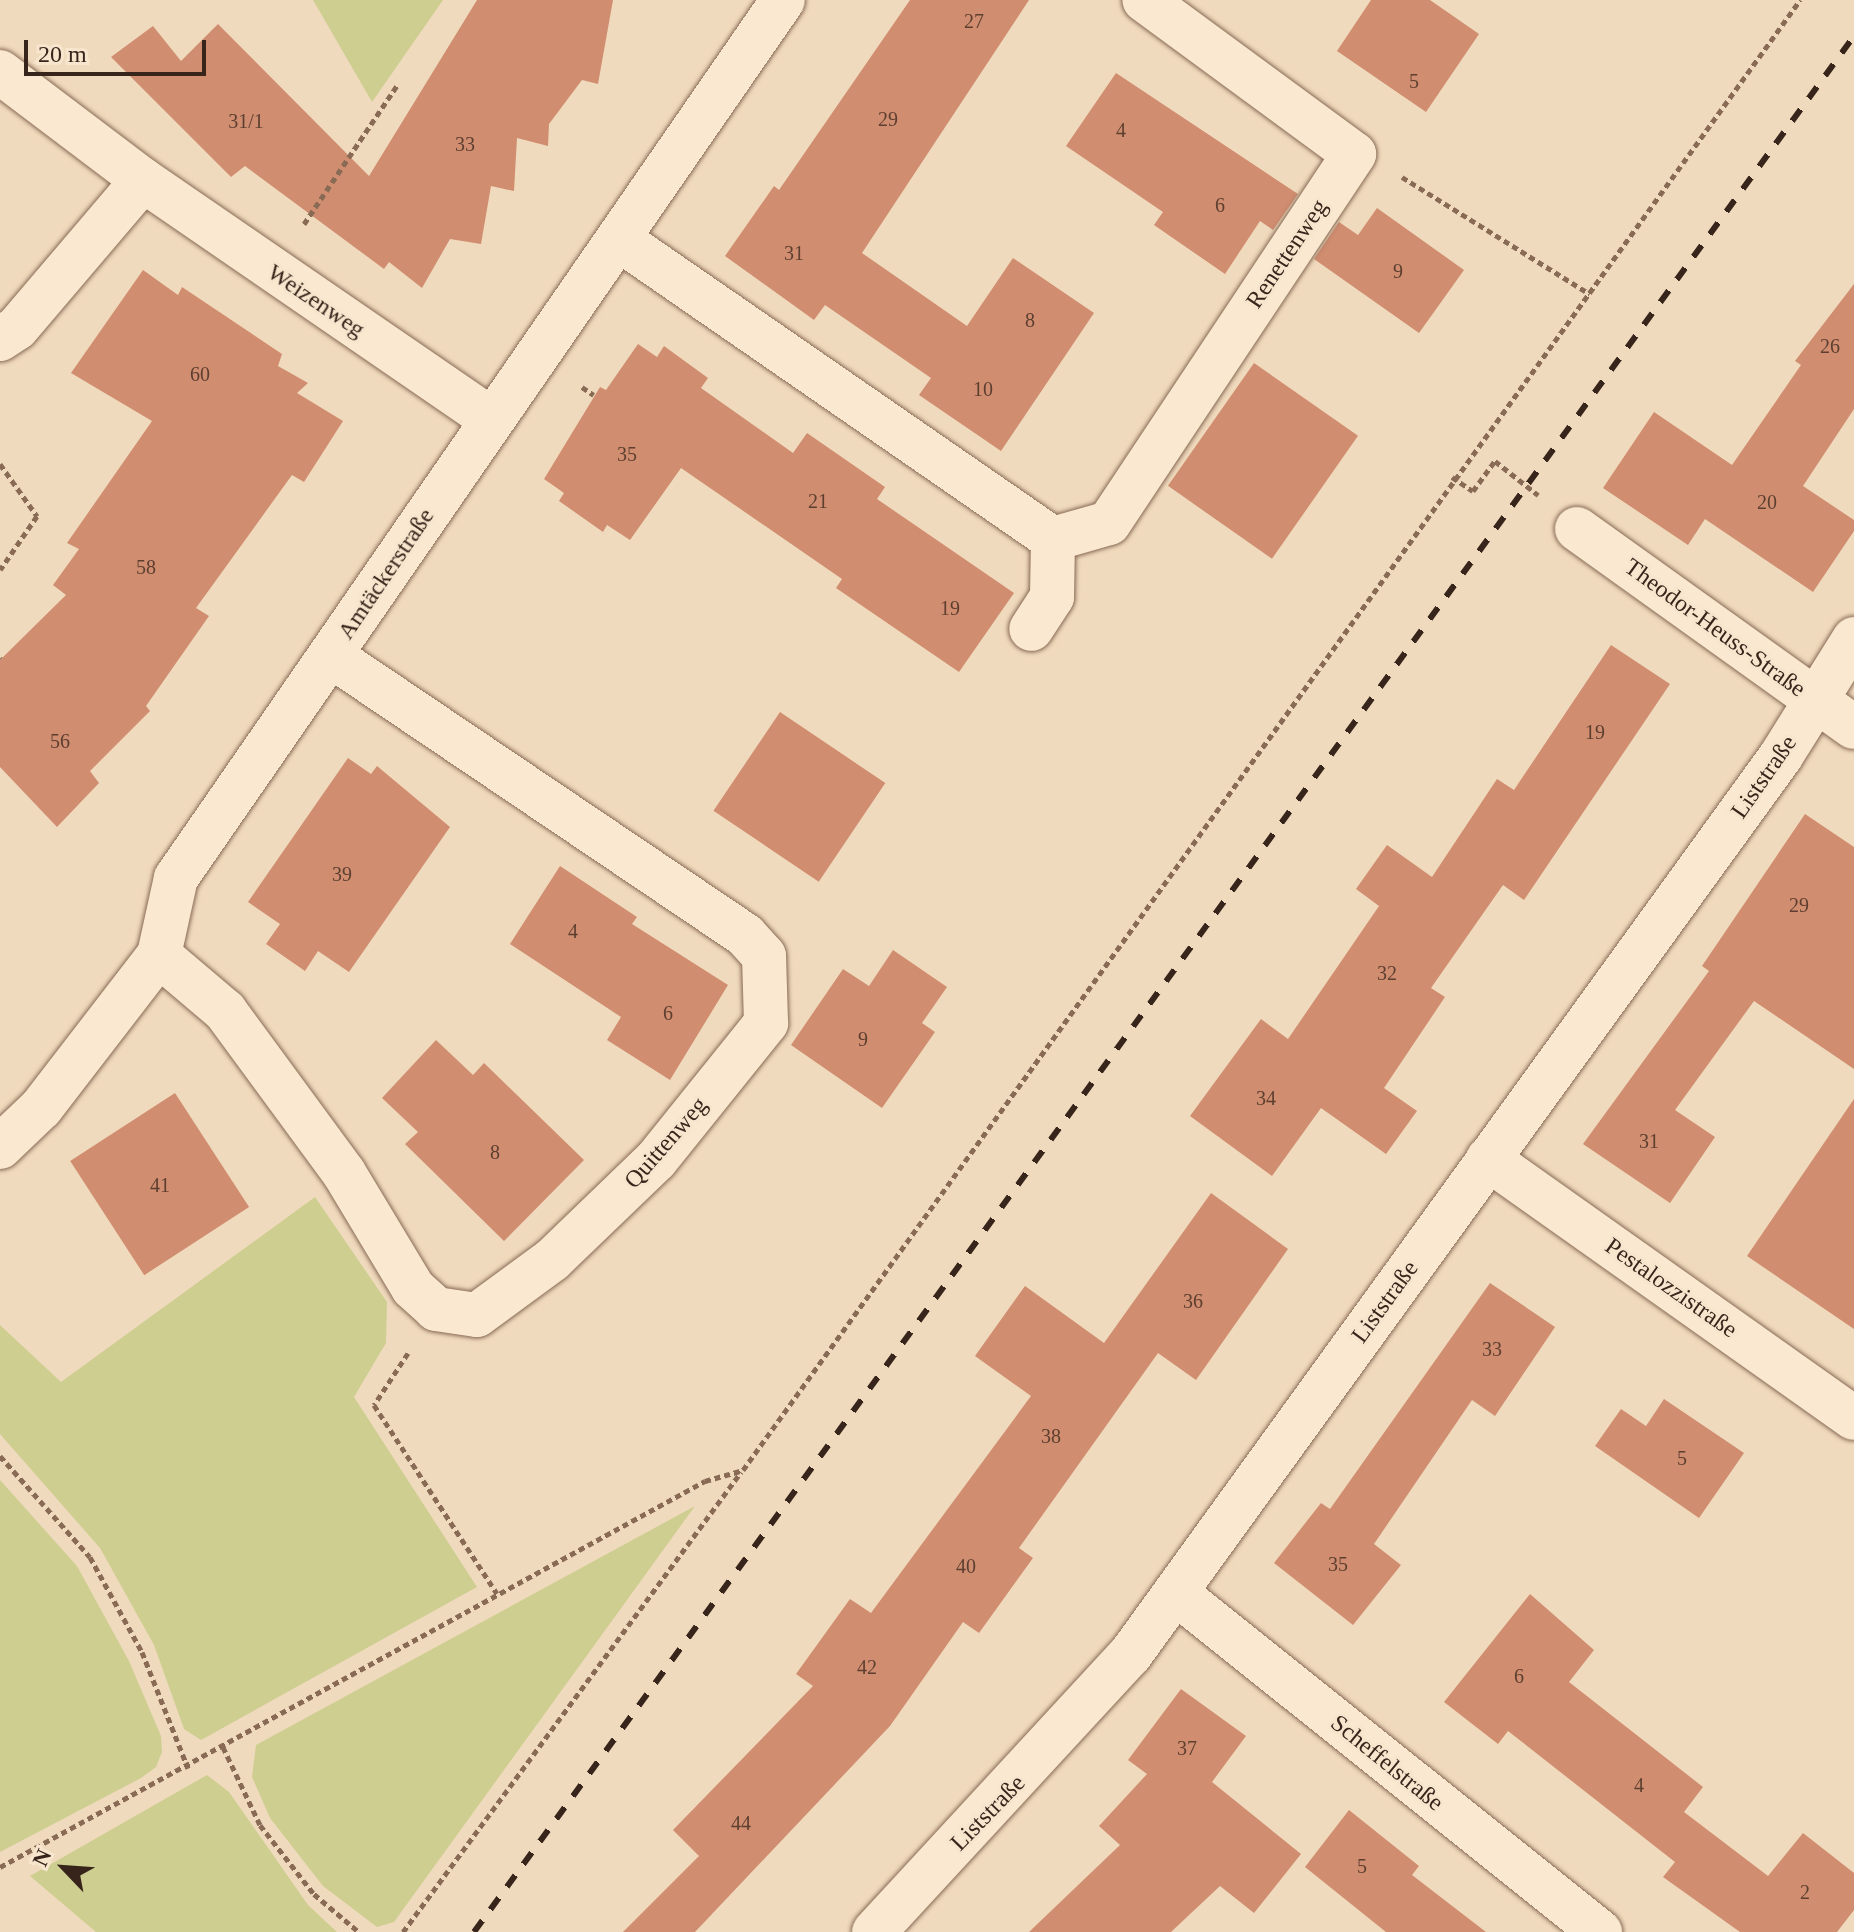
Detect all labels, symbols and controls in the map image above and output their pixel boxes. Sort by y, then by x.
house number: 27 [964,9,984,33]
scale bar [28,24,210,74]
text: 20 m [38,41,87,67]
house number: 5 [1409,69,1419,93]
house number: 29 [878,107,898,131]
house number: 31/1 [228,109,264,133]
house number: 4 [1116,118,1126,142]
house number: 33 [455,132,475,156]
house number: 6 [1215,193,1225,217]
street label: Renettenweg [1240,194,1334,314]
house number: 31 [784,241,804,265]
street label: Weizenweg [262,258,370,344]
house number: 9 [1393,259,1403,283]
house number: 8 [1025,308,1035,332]
house number: 26 [1820,334,1840,358]
house number: 60 [190,362,210,386]
house number: 10 [973,377,993,401]
house number: 35 [617,442,637,466]
house number: 21 [808,489,828,513]
house number: 20 [1757,490,1777,514]
street label: Amtäckerstraße [332,503,440,645]
street label: Theodor-Heuss-Straße [1619,553,1811,703]
house number: 58 [136,555,156,579]
house number: 19 [940,596,960,620]
house number: 19 [1585,720,1605,744]
house number: 56 [50,729,70,753]
street label: Liststraße [1725,730,1803,824]
house number: 39 [332,862,352,886]
house number: 29 [1789,893,1809,917]
house number: 4 [568,919,578,943]
house number: 32 [1377,961,1397,985]
house number: 6 [663,1001,673,1025]
house number: 9 [858,1027,868,1051]
house number: 34 [1256,1086,1276,1110]
street label: Quittenweg [618,1091,714,1195]
house number: 31 [1639,1129,1659,1153]
house number: 8 [490,1140,500,1164]
house number: 41 [150,1173,170,1197]
street label: Pestalozzistraße [1599,1232,1743,1344]
street label: Liststraße [1346,1255,1424,1349]
house number: 36 [1183,1289,1203,1313]
house number: 33 [1482,1337,1502,1361]
house number: 38 [1041,1424,1061,1448]
house number: 5 [1677,1446,1687,1470]
house number: 35 [1328,1552,1348,1576]
house number: 40 [956,1554,976,1578]
house number: 42 [857,1655,877,1679]
house number: 6 [1514,1664,1524,1688]
street label: Scheffelstraße [1325,1709,1449,1817]
house number: 37 [1177,1736,1197,1760]
street label: Liststraße [945,1769,1031,1857]
house number: 4 [1634,1773,1644,1797]
house number: 44 [731,1811,751,1835]
north arrow [24,1828,104,1908]
text: N [27,1845,56,1870]
house number: 5 [1357,1854,1367,1878]
house number: 2 [1800,1880,1810,1904]

